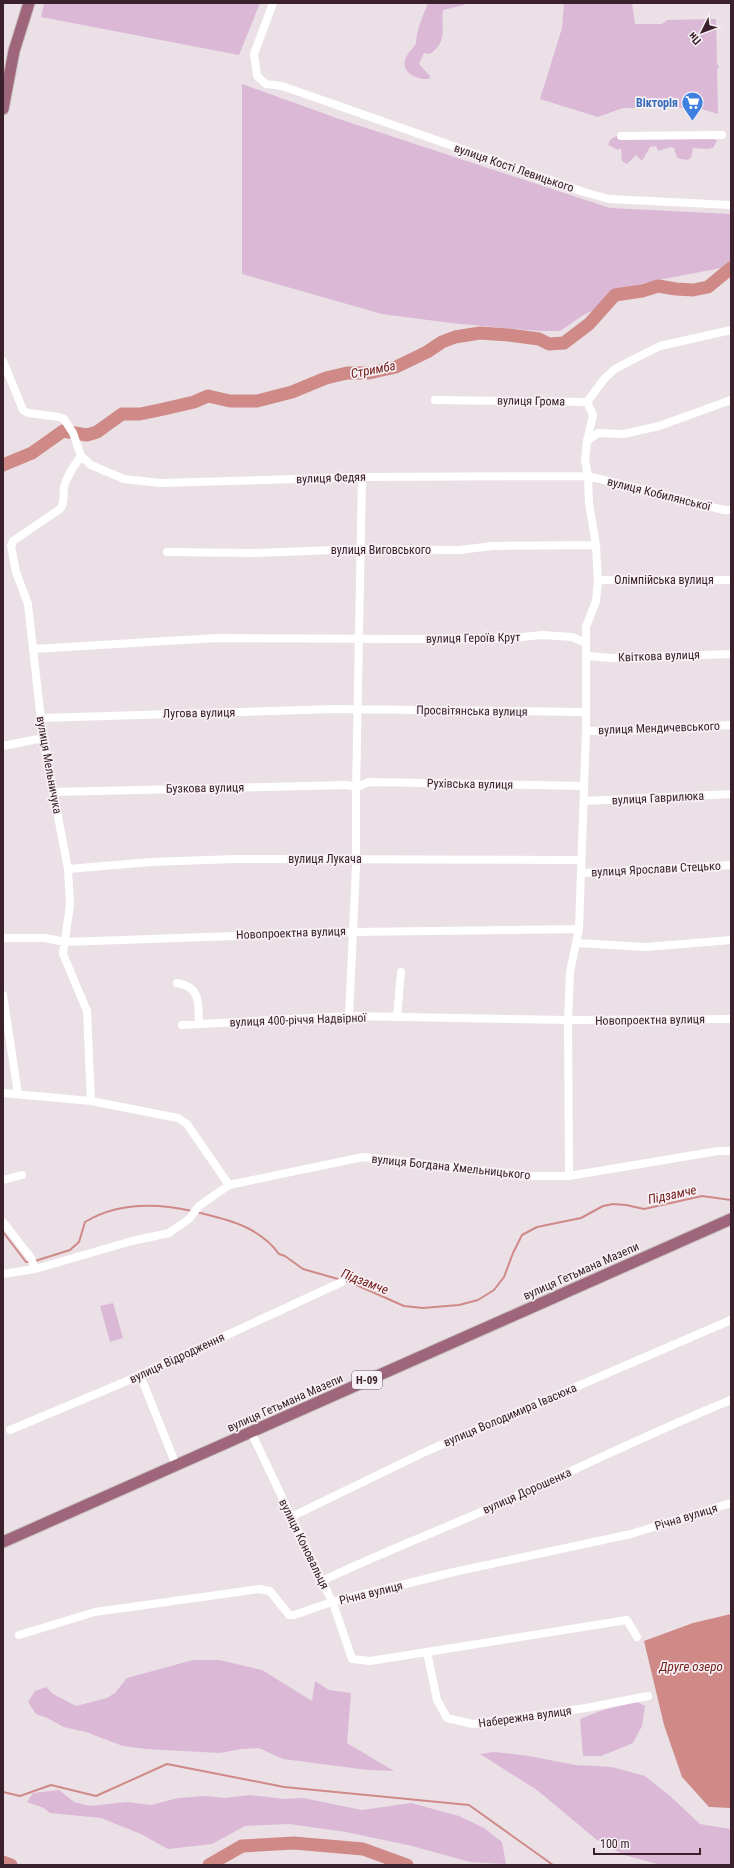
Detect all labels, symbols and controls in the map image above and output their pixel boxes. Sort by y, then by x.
north arrow [682,12,722,52]
text: Пн [686,29,704,47]
supermarket icon: Вікторія [680,90,706,123]
place label: Вікторія [636,96,678,110]
street label: вулиця Кості Левицького [452,141,576,195]
water label: Стримба [349,358,397,381]
street label: вулиця Грома [497,393,565,409]
street label: вулиця Федяя [296,470,366,486]
street label: вулиця Кобилянської [606,474,713,514]
street label: вулиця Виговського [331,543,431,557]
street label: Олімпійська вулиця [614,573,714,587]
street label: вулиця Героїв Крут [426,630,520,646]
street label: Квіткова вулиця [618,648,700,664]
street label: Просвітянська вулиця [416,703,528,719]
street label: Лугова вулиця [163,705,235,721]
street label: вулиця Мельничука [34,715,65,815]
street label: вулиця Мендичевського [598,719,720,737]
street label: Рухівська вулиця [427,776,513,792]
street label: Бузкова вулиця [166,780,244,796]
street label: вулиця Гаврилюка [611,789,705,807]
street label: вулиця Лукача [288,852,362,866]
street label: вулиця Ярослави Стецько [591,859,721,879]
street label: Новопроектна вулиця [236,924,346,942]
street label: вулиця 400-річчя Надвірної [229,1011,368,1029]
street label: Новопроектна вулиця [595,1012,705,1028]
street label: вулиця Богдана Хмельницького [371,1152,531,1182]
water label: Підзамче [646,1182,698,1207]
street label: вулиця Гетьмана Мазепи [521,1239,641,1303]
water label: Підзамче [339,1266,391,1297]
street label: вулиця Відродження [127,1330,227,1386]
street label: вулиця Гетьмана Мазепи [225,1371,345,1435]
road number: Н-09 [352,1371,382,1389]
street label: вулиця Володимира Івасюка [441,1380,579,1449]
street label: вулиця Дорошенка [481,1465,574,1517]
street label: вулиця Коновальця [276,1497,332,1591]
street label: Річна вулиця [653,1501,719,1533]
street label: Річна вулиця [338,1578,404,1608]
water label: Друге озеро [658,1659,723,1674]
street label: Набережна вулиця [478,1704,572,1730]
scale bar [594,1830,700,1856]
text: 100 m [600,1837,630,1851]

